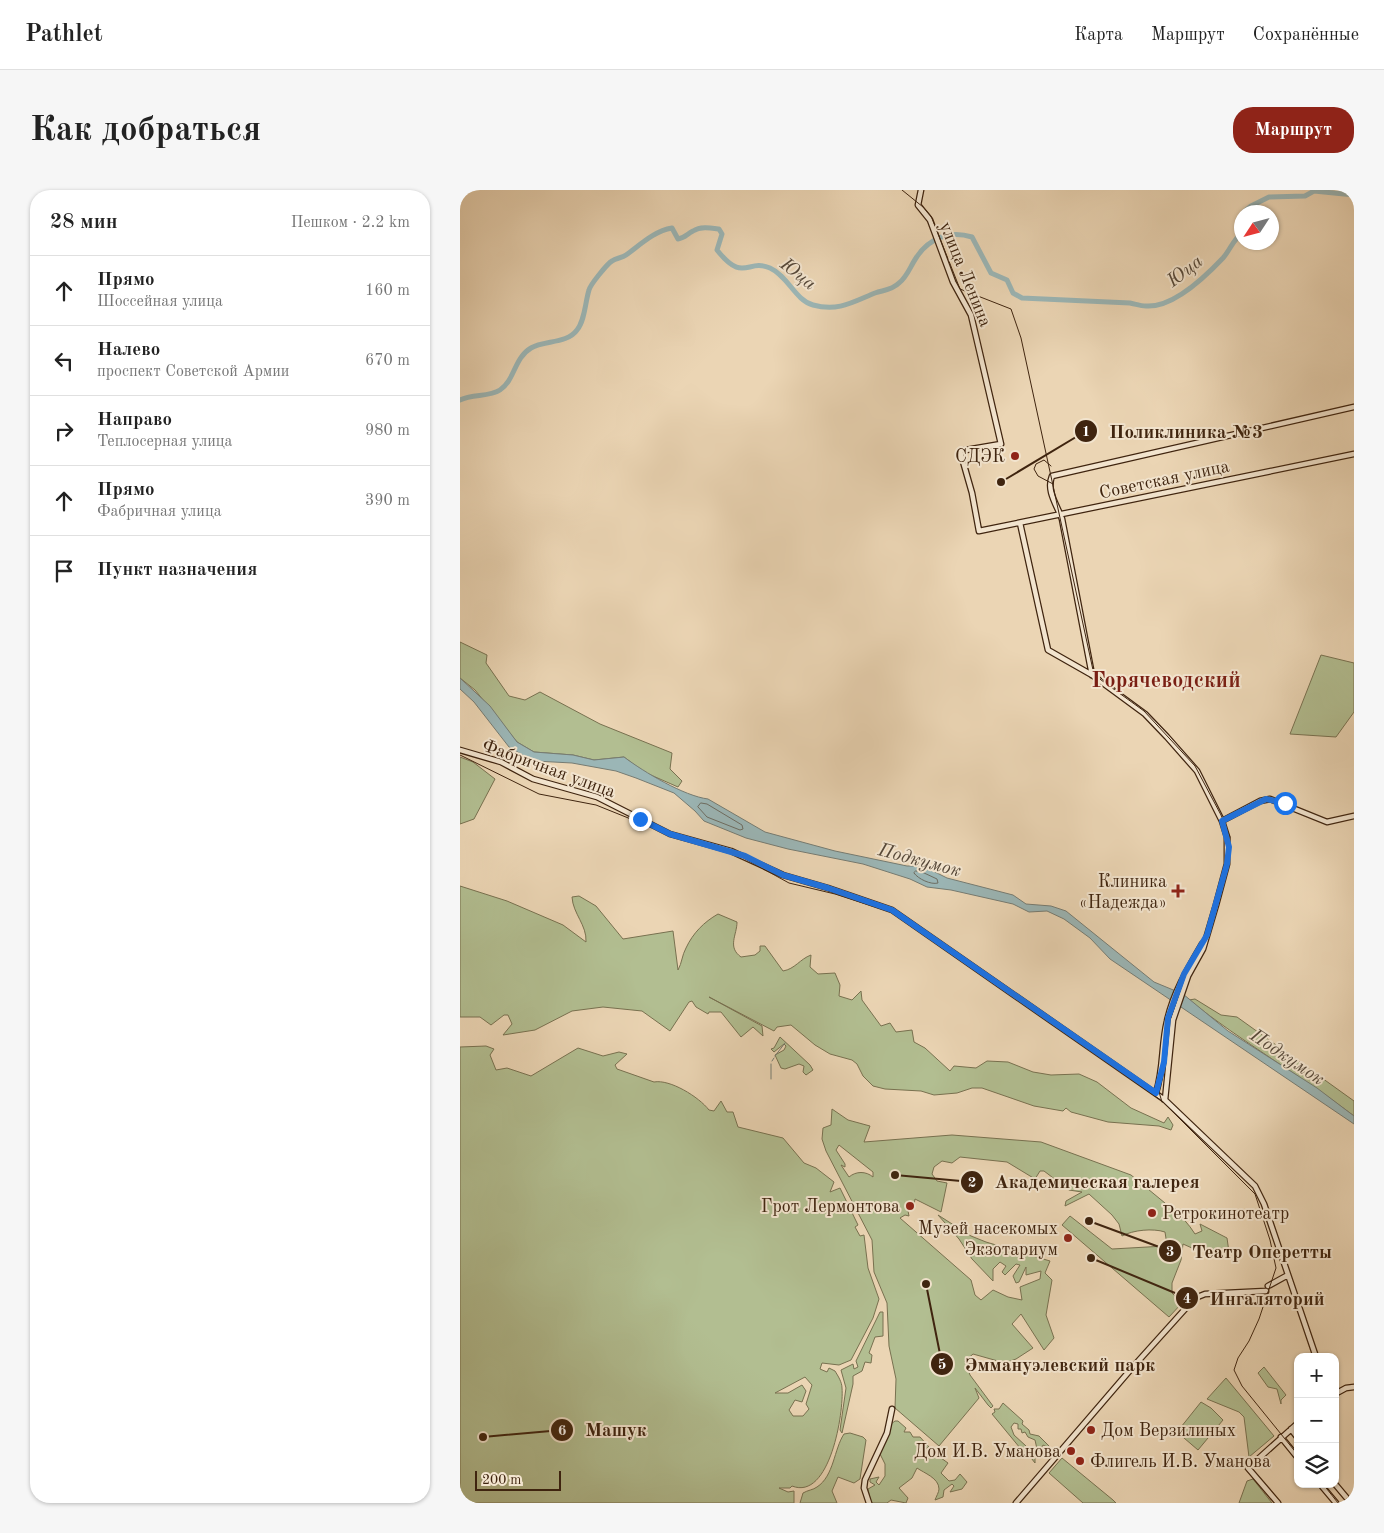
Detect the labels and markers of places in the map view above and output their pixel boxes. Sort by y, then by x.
callout: Поликлиника №3 [1074,414,1273,448]
place label: СДЭК [955,448,1005,466]
marker: СДЭК [1009,450,1021,462]
place label: Клиника «Надежда» [1079,873,1167,912]
marker: Клиника «Надежда» [1171,884,1185,898]
callout: Академическая галерея [960,1165,1210,1199]
place label: Грот Лермонтова [761,1198,900,1216]
marker: Грот Лермонтова [904,1200,916,1212]
place label: Ретрокинотеатр [1162,1205,1289,1223]
marker: Ретрокинотеатр [1146,1207,1158,1219]
place label: Музей насекомых Экзотариум [918,1220,1058,1259]
marker: Музей насекомых Экзотариум [1062,1232,1074,1244]
callout: Театр Оперетты [1157,1234,1342,1268]
callout: Ингаляторий [1174,1281,1335,1315]
callout: Эммануэлевский парк [930,1347,1165,1381]
callout: Машук [550,1413,657,1447]
place label: Дом Верзилиных [1101,1422,1236,1440]
marker: Дом Верзилиных [1085,1424,1097,1436]
place label: Дом И.В. Уманова [914,1443,1061,1461]
marker: Дом И.В. Уманова [1065,1445,1077,1457]
place label: Флигель И.В. Уманова [1090,1453,1271,1471]
marker: Флигель И.В. Уманова [1074,1455,1086,1467]

